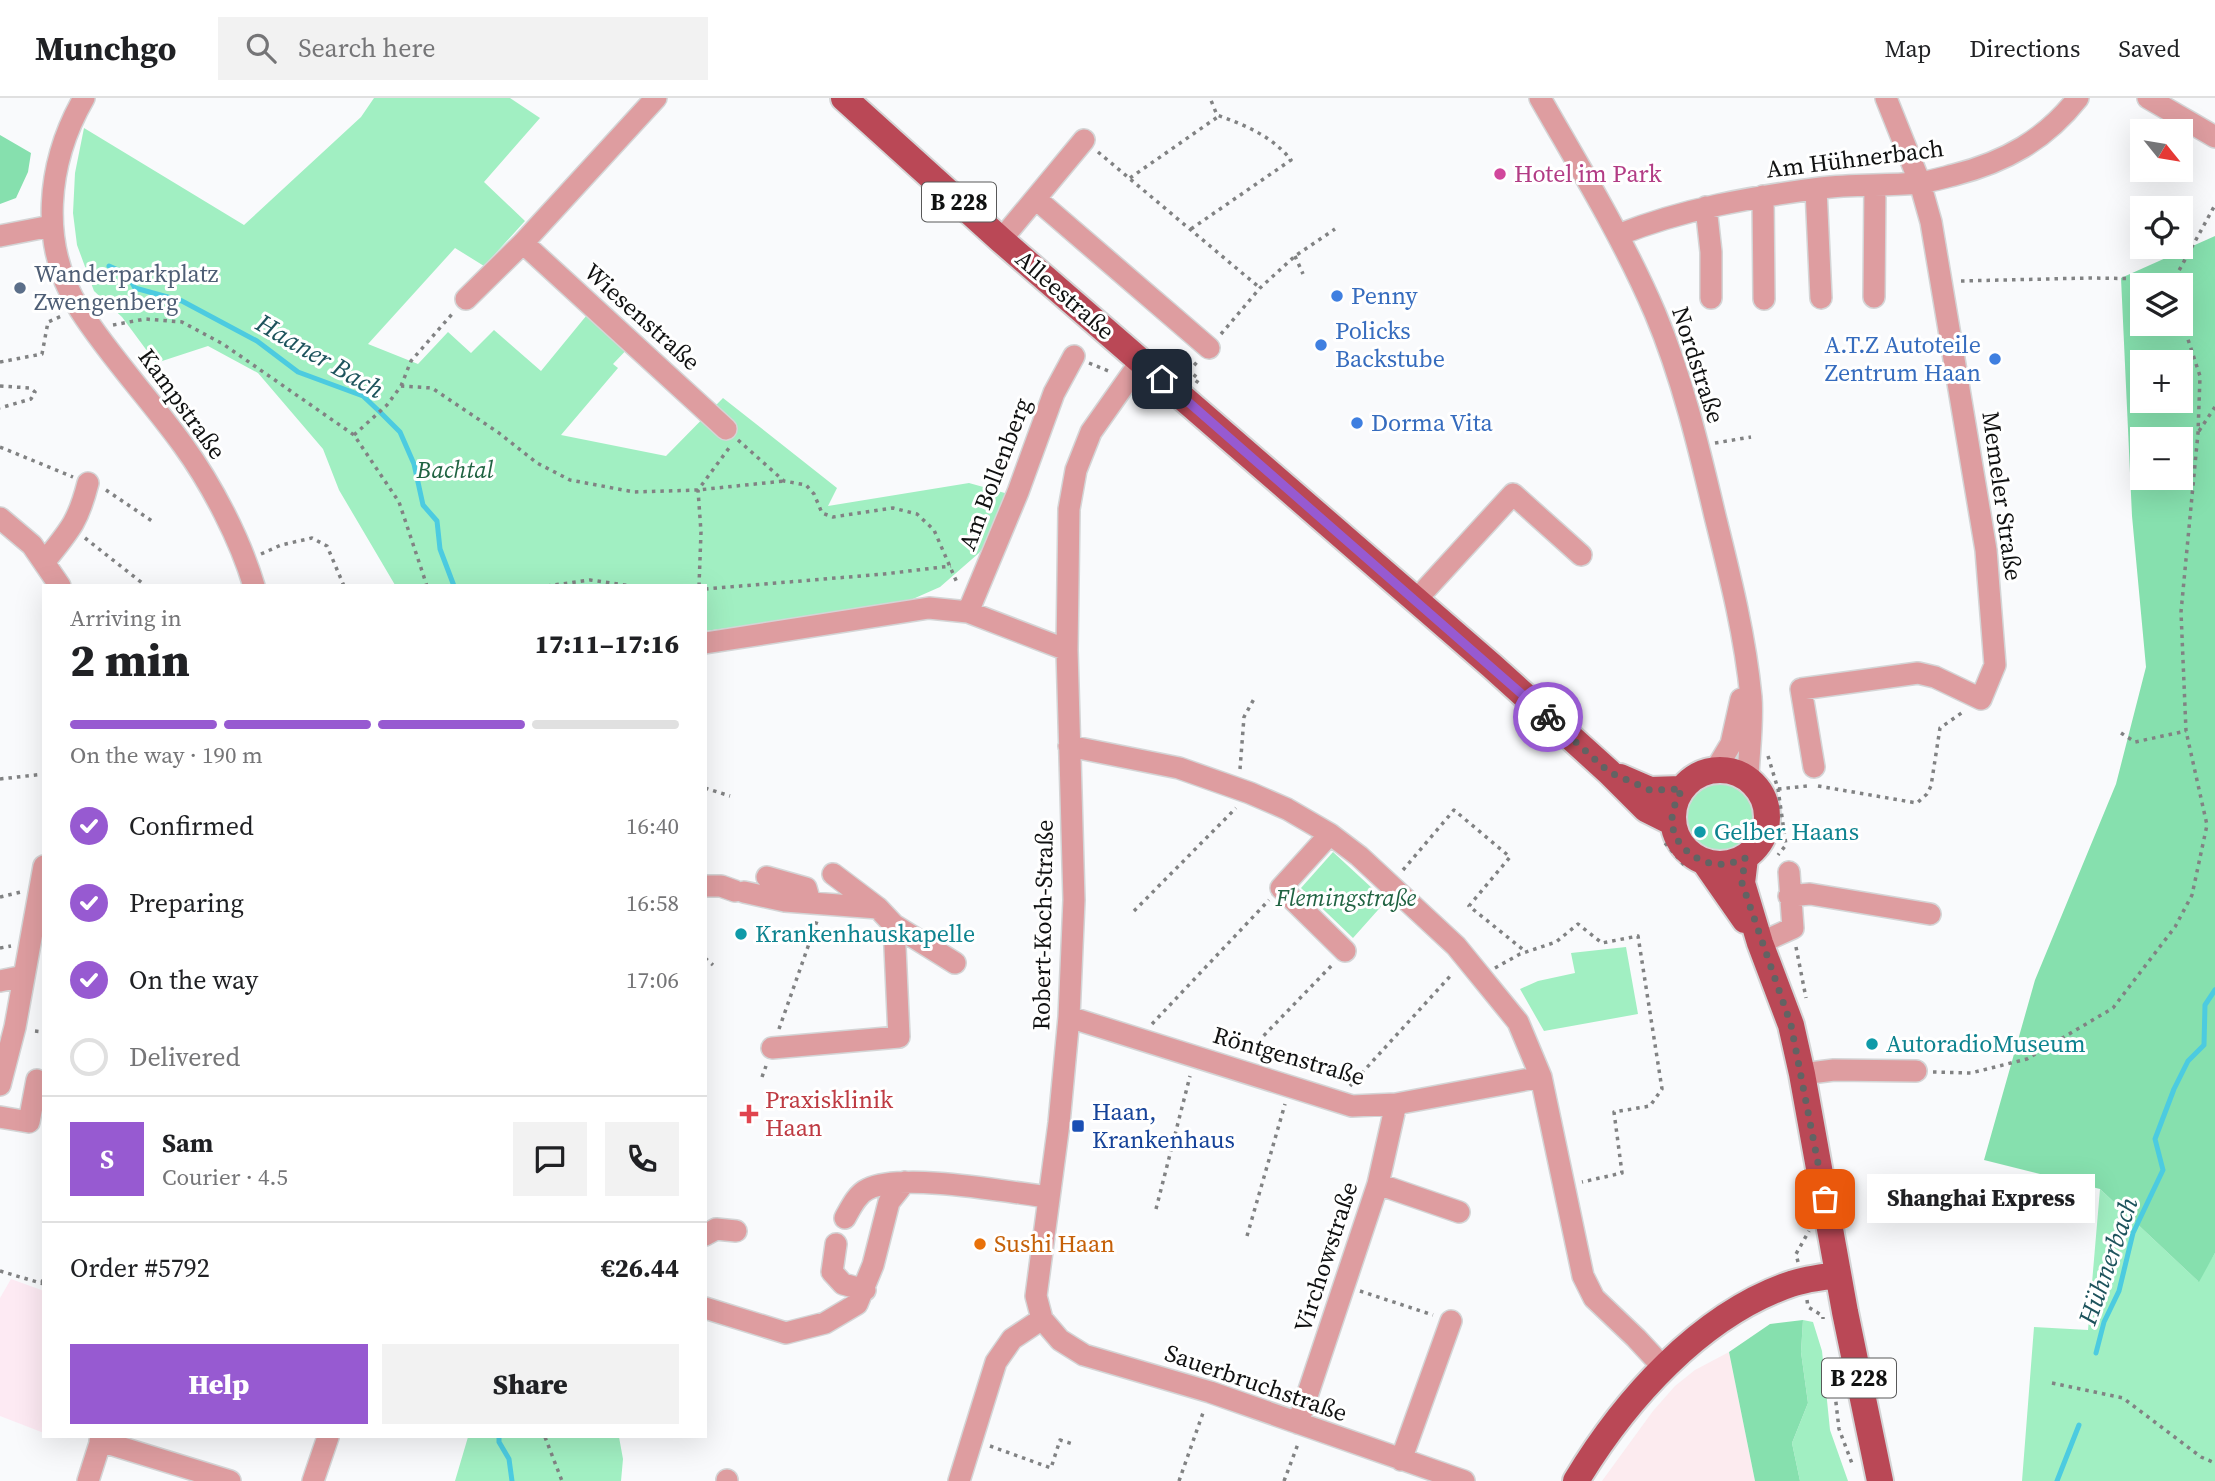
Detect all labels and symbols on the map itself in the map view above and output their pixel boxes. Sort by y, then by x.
north arrow [2130,119,2193,182]
street label: Am Hühnerbach [1764,131,1946,186]
place label: Hotel im Park [1514,157,1662,190]
marker: Hotel im Park [1492,166,1508,182]
road number: B 228 [922,183,996,222]
street label: Alleestraße [1009,242,1122,347]
street label: Wiesenstraße [577,256,708,378]
place label: Wanderparkplatz Zwengenberg [34,257,219,318]
place label: Penny [1351,279,1418,312]
marker: Wanderparkplatz Zwengenberg [12,280,28,296]
marker: Penny [1329,288,1345,304]
street label: Nordstraße [1664,302,1733,427]
water label: Haaner Bach [249,304,391,407]
place label: Policks Backstube [1335,314,1445,375]
place label: A.T.Z Autoteile Zentrum Haan [1824,328,1981,389]
marker: Policks Backstube [1313,337,1329,353]
street label: Kampstraße [131,341,234,466]
pin [1132,349,1192,409]
marker: A.T.Z Autoteile Zentrum Haan [1987,351,2003,367]
street label: Am Bollenberg [950,393,1039,555]
place label: Dorma Vita [1371,406,1493,439]
street label: Memeler Straße [1974,409,2031,583]
marker: Dorma Vita [1349,415,1365,431]
park label: Bachtal [416,453,494,486]
courier [1513,682,1583,752]
place label: Gelber Haans [1714,815,1859,848]
street label: Robert-Koch-Straße [1024,819,1061,1031]
marker: Gelber Haans [1692,824,1708,840]
park label: Flemingstraße [1275,881,1417,914]
place label: Krankenhauskapelle [755,917,975,950]
marker: Krankenhauskapelle [733,926,749,942]
street label: Röntgenstraße [1209,1018,1369,1093]
place label: AutoradioMuseum [1886,1027,2086,1060]
marker: AutoradioMuseum [1864,1036,1880,1052]
place label: Praxisklinik Haan [765,1083,894,1144]
place label: Haan, Krankenhaus [1092,1095,1235,1156]
marker: Praxisklinik Haan [739,1104,759,1124]
marker: Haan, Krankenhaus [1070,1118,1086,1134]
pin [1795,1169,1855,1229]
callout: Shanghai Express [1867,1174,2094,1224]
street label: Virchowstraße [1286,1177,1365,1336]
water label: Hühnerbach [2069,1192,2147,1331]
place label: Sushi Haan [994,1227,1115,1260]
marker: Sushi Haan [972,1236,988,1252]
street label: Sauerbruchstraße [1161,1336,1352,1429]
road number: B 228 [1822,1358,1896,1398]

